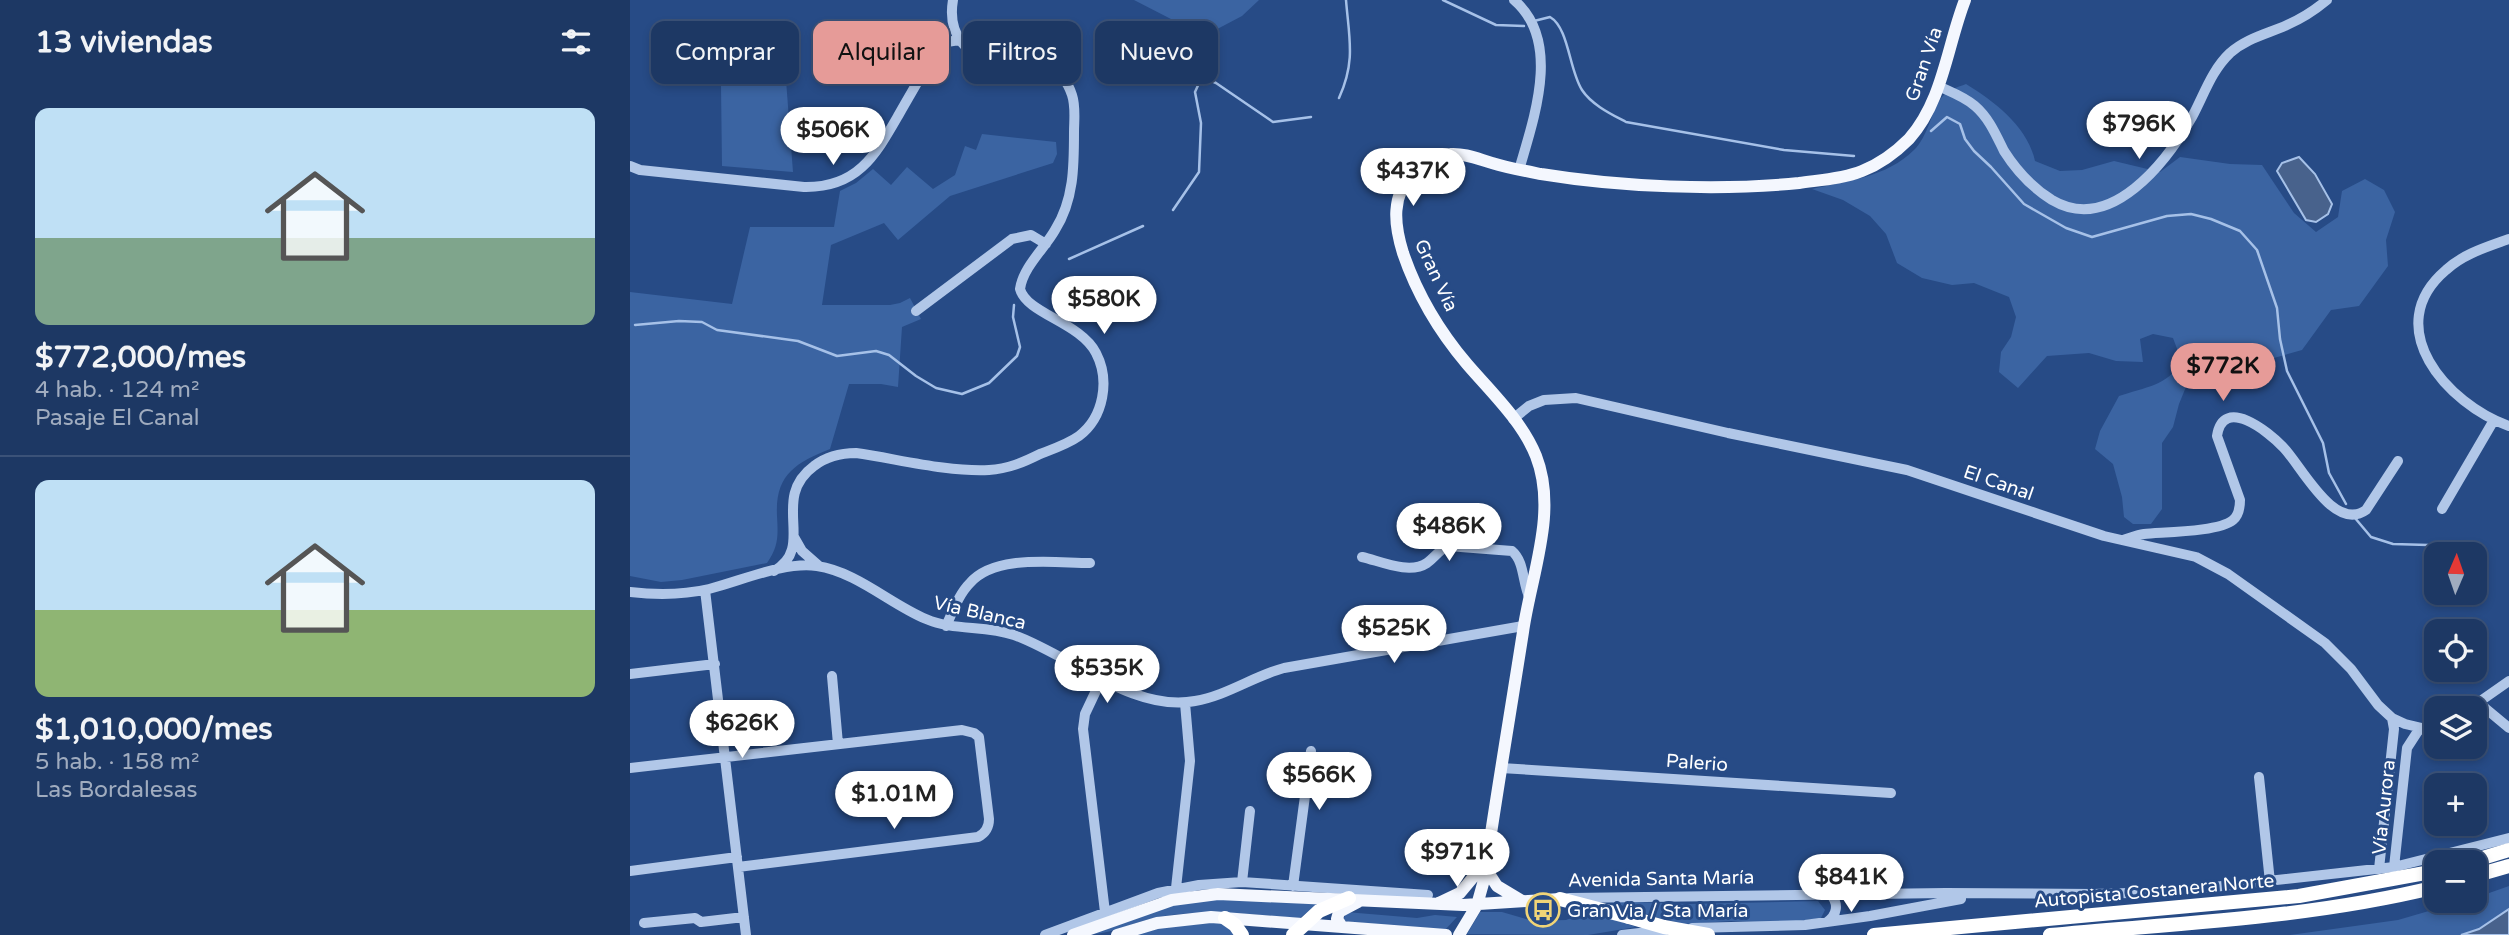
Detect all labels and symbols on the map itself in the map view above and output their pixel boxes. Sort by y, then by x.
street label: Gran Vía [1901,24,1947,104]
pin: $796K [2090,102,2188,161]
pin: $506K [784,108,882,167]
pin: $437K [1364,148,1462,208]
street label: Gran Vía [1410,236,1462,315]
pin: $580K [1055,276,1153,336]
pin: $772K [2174,344,2272,403]
street label: El Canal [1961,461,2037,505]
pin: $486K [1400,504,1498,563]
north arrow [2424,542,2487,606]
street label: Vía Blanca [931,592,1028,634]
pin: $525K [1345,606,1443,665]
pin: $535K [1058,646,1156,705]
pin: $626K [693,700,791,760]
street label: Palerio [1665,750,1729,776]
pin: $566K [1270,752,1368,812]
street label: Vía Aurora [2368,759,2400,856]
pin: $1.01M [837,772,951,831]
pin: $971K [1408,830,1506,889]
pin: $841K [1802,855,1900,914]
street label: Avenida Santa María [1568,866,1754,892]
street label: Autopista Costanera Norte [2033,870,2275,912]
bus stop icon: Gran Via / Sta María [1524,891,1562,929]
place label: Gran Via / Sta María [1567,900,1748,922]

